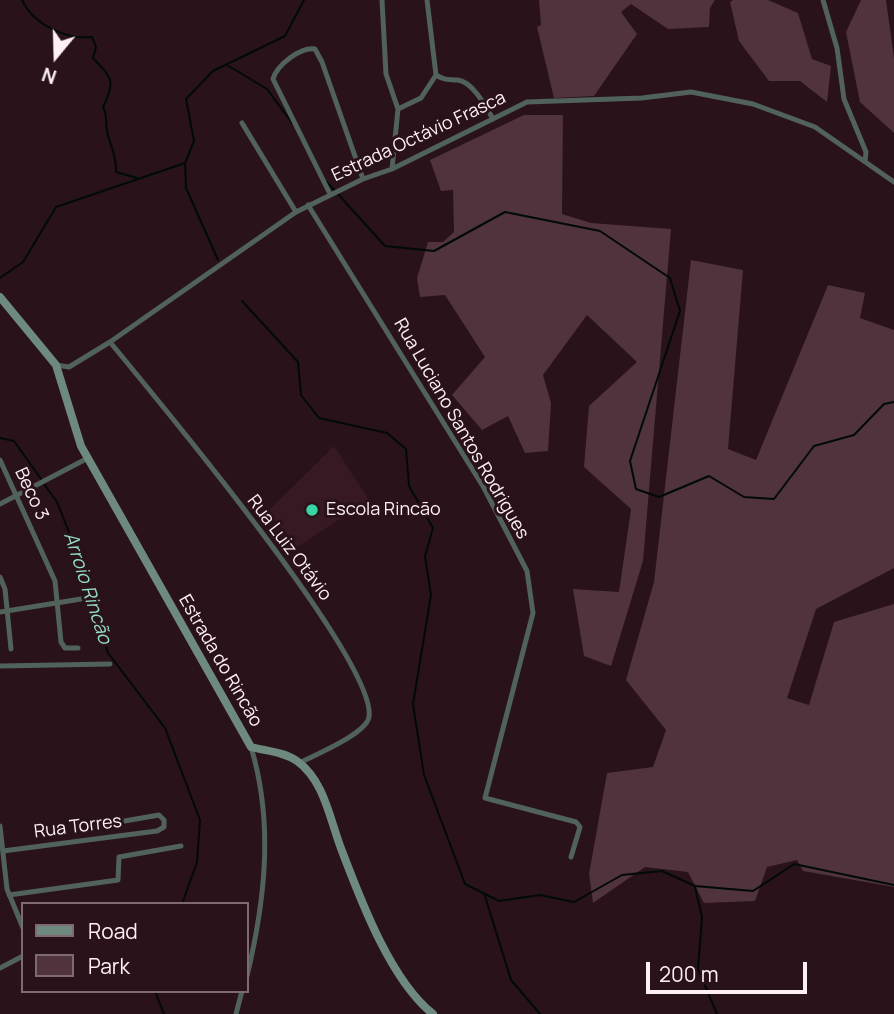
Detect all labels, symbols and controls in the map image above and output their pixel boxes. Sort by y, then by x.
north arrow [21,21,91,91]
text: N [38,61,60,90]
street label: Estrada Octávio Frasca [329,87,509,187]
street label: Rua Luciano Santos Rodrigues [389,315,533,543]
street label: Beco 3 [9,464,53,524]
street label: Rua Luiz Otávio [242,491,336,605]
place label: Escola Rincão [326,499,441,521]
marker: Escola Rincão [304,502,320,518]
water label: Arroio Rincão [58,529,116,647]
street label: Estrada do Rincão [173,591,267,731]
street label: Rua Torres [33,811,123,843]
legend [21,902,248,993]
text: Road [88,917,138,945]
scale bar [649,948,810,992]
text: Park [88,952,130,980]
text: 200 m [659,960,719,988]

